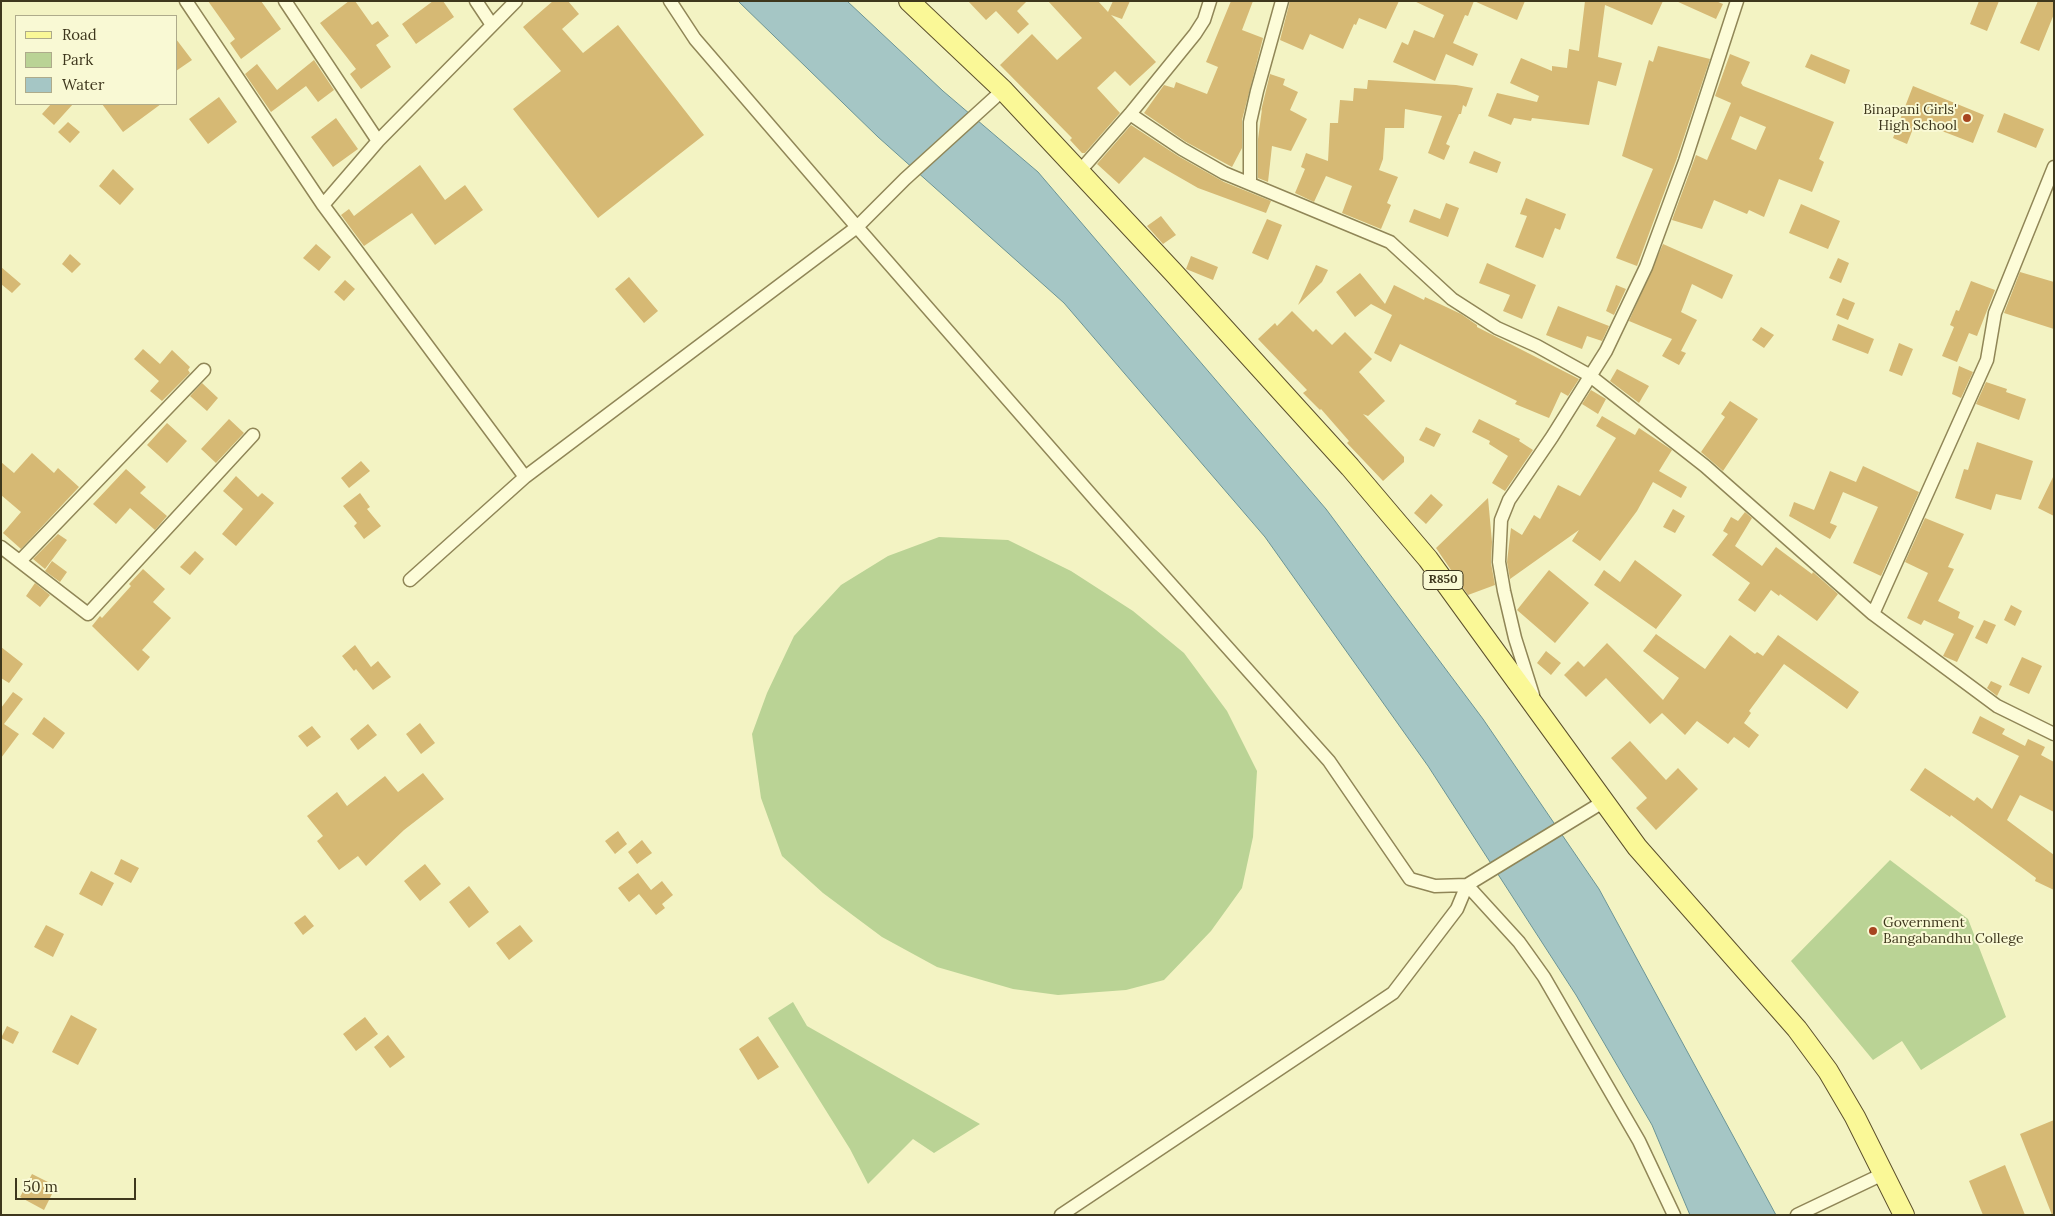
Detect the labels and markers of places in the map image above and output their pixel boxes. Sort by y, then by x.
place label: Binapani Girls' High School [1863,102,1957,134]
marker: Binapani Girls' High School [1961,112,1973,124]
place label: Government Bangabandhu College [1883,915,2024,948]
marker: Government Bangabandhu College [1867,925,1879,937]

